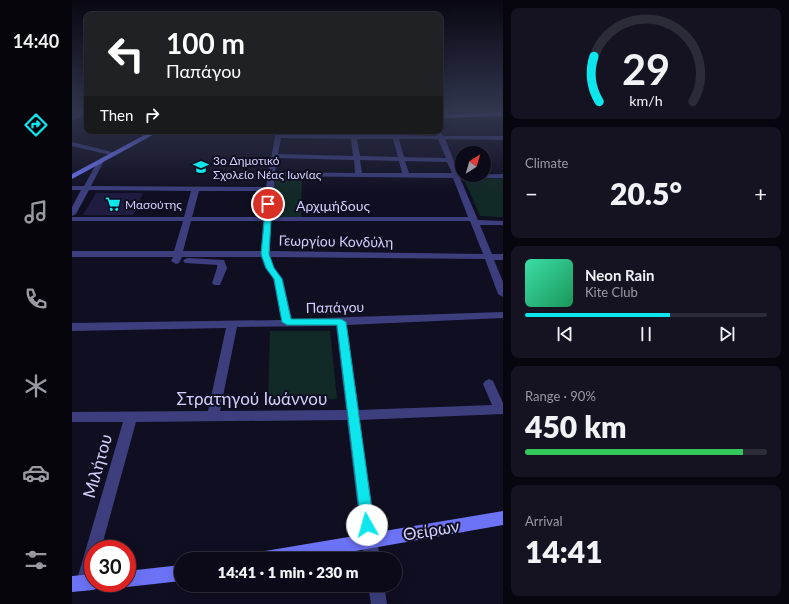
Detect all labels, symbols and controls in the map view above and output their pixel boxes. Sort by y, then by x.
text: 100 m [166,26,245,60]
icon: left [100,28,152,80]
text: 14:40 [13,30,59,52]
text: 29 [622,43,670,93]
text: Παπάγου [166,60,241,82]
text: km/h [629,91,663,108]
icon: right [141,104,163,126]
text: Then [100,106,133,124]
icon: directions [22,111,50,139]
north arrow [455,146,491,182]
map controls [455,146,491,182]
place label: 3ο Δημοτικό Σχολείο Νέας Ιωνίας [213,153,322,182]
text: Climate [525,155,568,171]
school or university icon: 3ο Δημοτικό Σχολείο Νέας Ιωνίας [192,158,210,176]
text: 20.5° [610,175,682,211]
text: − [525,180,538,207]
text: + [754,180,767,207]
pin [251,187,285,221]
icon: arrive [257,193,279,215]
supermarket icon: Μασούτης [104,195,122,213]
place label: Μασούτης [125,197,182,212]
street label: Αρχιμήδους [296,197,370,214]
icon: music [22,198,50,226]
street label: Γεωργίου Κονδύλη [279,232,393,250]
text: Neon Rain [585,266,654,284]
text: Kite Club [585,284,638,300]
icon: phone [22,285,50,313]
street label: Παπάγου [306,298,364,316]
icon: previous [554,323,576,345]
icon: pause [635,323,657,345]
icon: next [716,323,738,345]
icon: climate [22,372,50,400]
street label: Στρατηγού Ιωάννου [177,388,327,409]
text: Range · 90% [525,388,596,404]
text: 450 km [525,408,626,444]
street label: Μιλήτου [78,432,116,500]
icon: car [22,459,50,487]
position arrow [346,504,388,546]
text: Arrival [525,513,562,529]
street label: Θείρων [401,515,461,545]
text: 14:41 [525,533,603,569]
speed limit sign: 30 [84,540,136,592]
icon: filters [22,546,50,574]
text: 14:41 · 1 min · 230 m [217,563,359,581]

